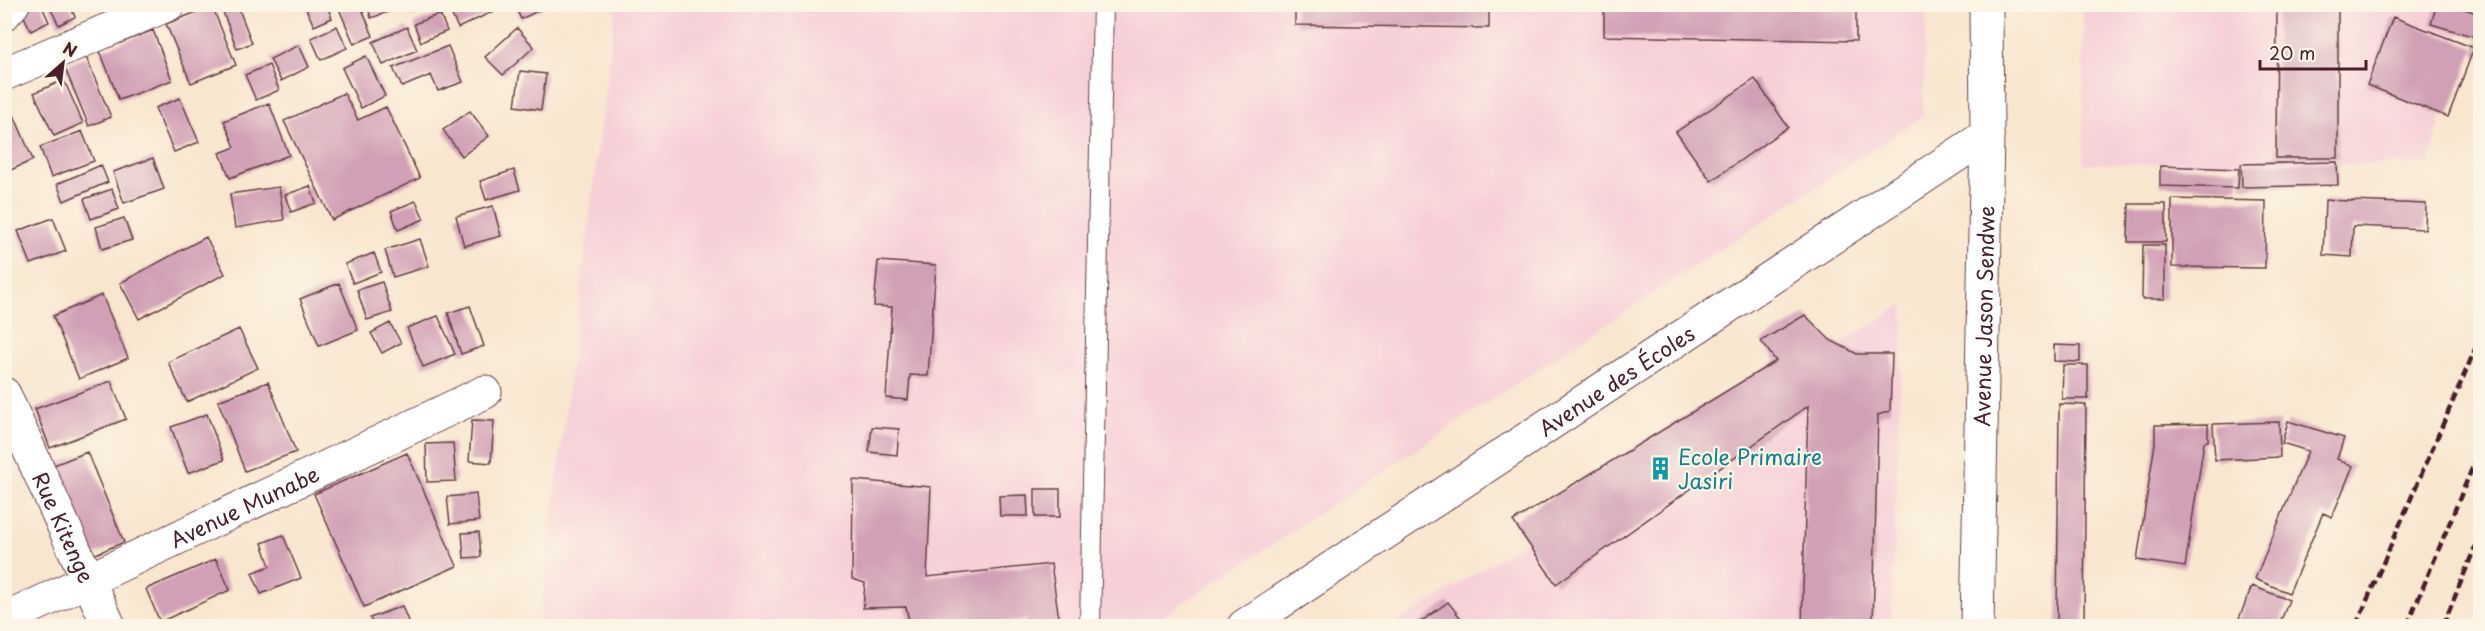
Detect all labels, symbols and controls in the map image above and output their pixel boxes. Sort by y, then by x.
north arrow [33,33,93,93]
scale bar [2260,33,2366,71]
text: N [59,35,82,62]
text: 20 m [2269,39,2315,66]
street label: Avenue Jason Sendwe [1965,205,2002,427]
street label: Avenue des Écoles [1532,317,1701,443]
place label: Ecole Primaire Jasiri [1678,440,1822,496]
building icon: Ecole Primaire Jasiri [1647,455,1673,481]
street label: Avenue Munabe [164,457,324,555]
street label: Rue Kitenge [25,466,103,588]

